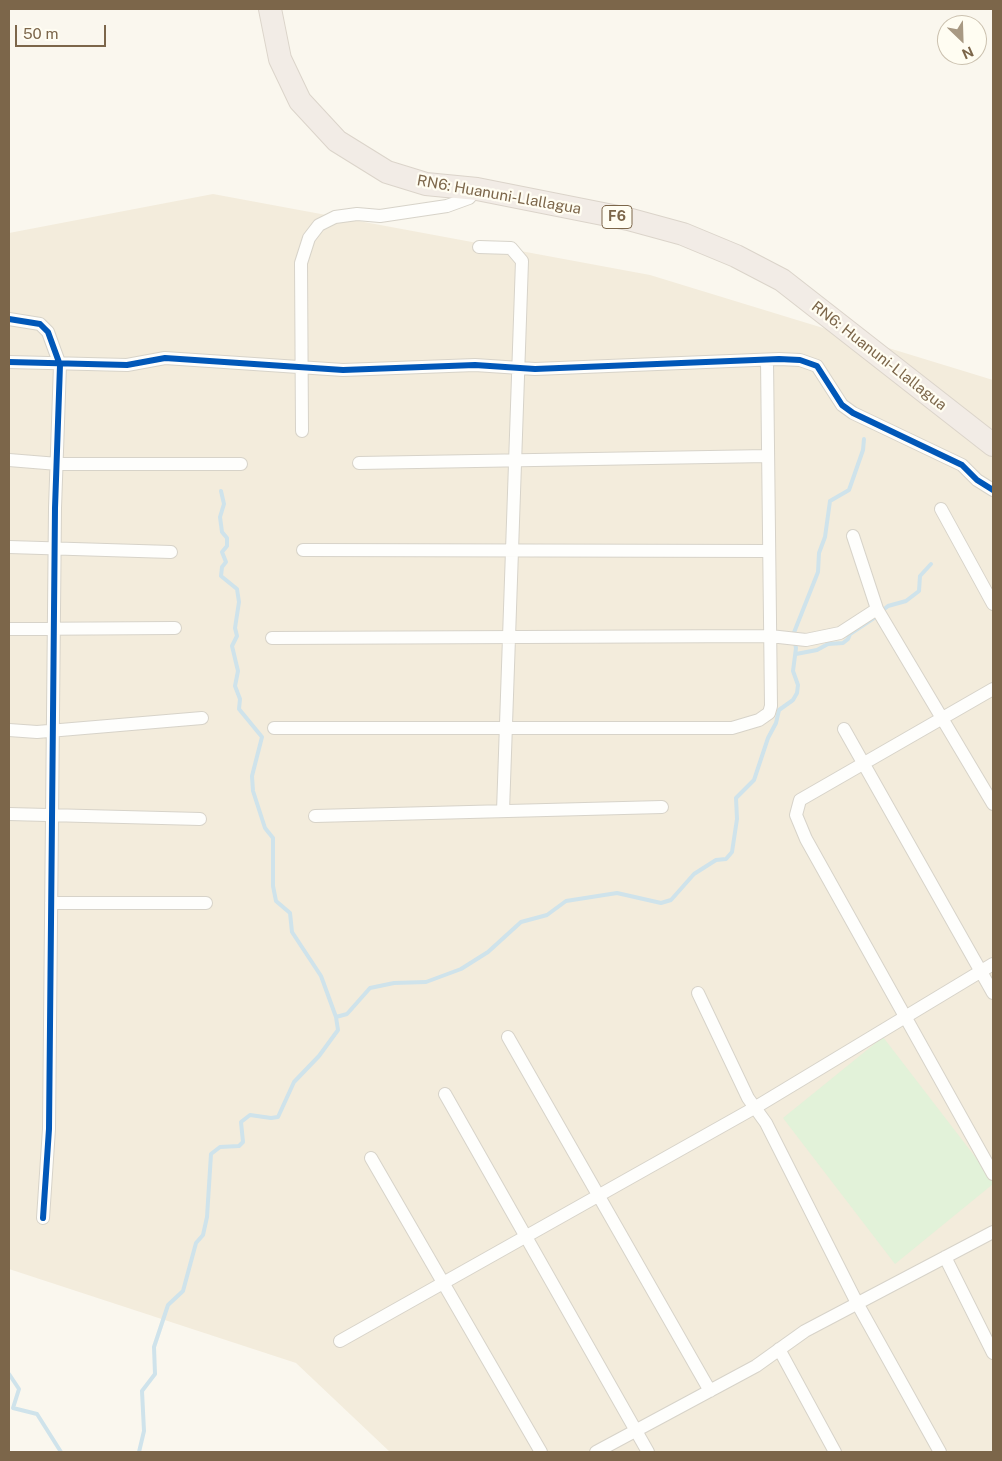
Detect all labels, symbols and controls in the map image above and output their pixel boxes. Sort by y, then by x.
scale bar [18,15,109,47]
north arrow [937,15,987,65]
text: 50 m [23,25,58,42]
text: N [959,43,976,62]
street label: RN6: Huanuni-Llallagua [415,172,583,218]
road number: F6 [602,206,632,228]
street label: RN6: Huanuni-Llallagua [808,298,950,414]

